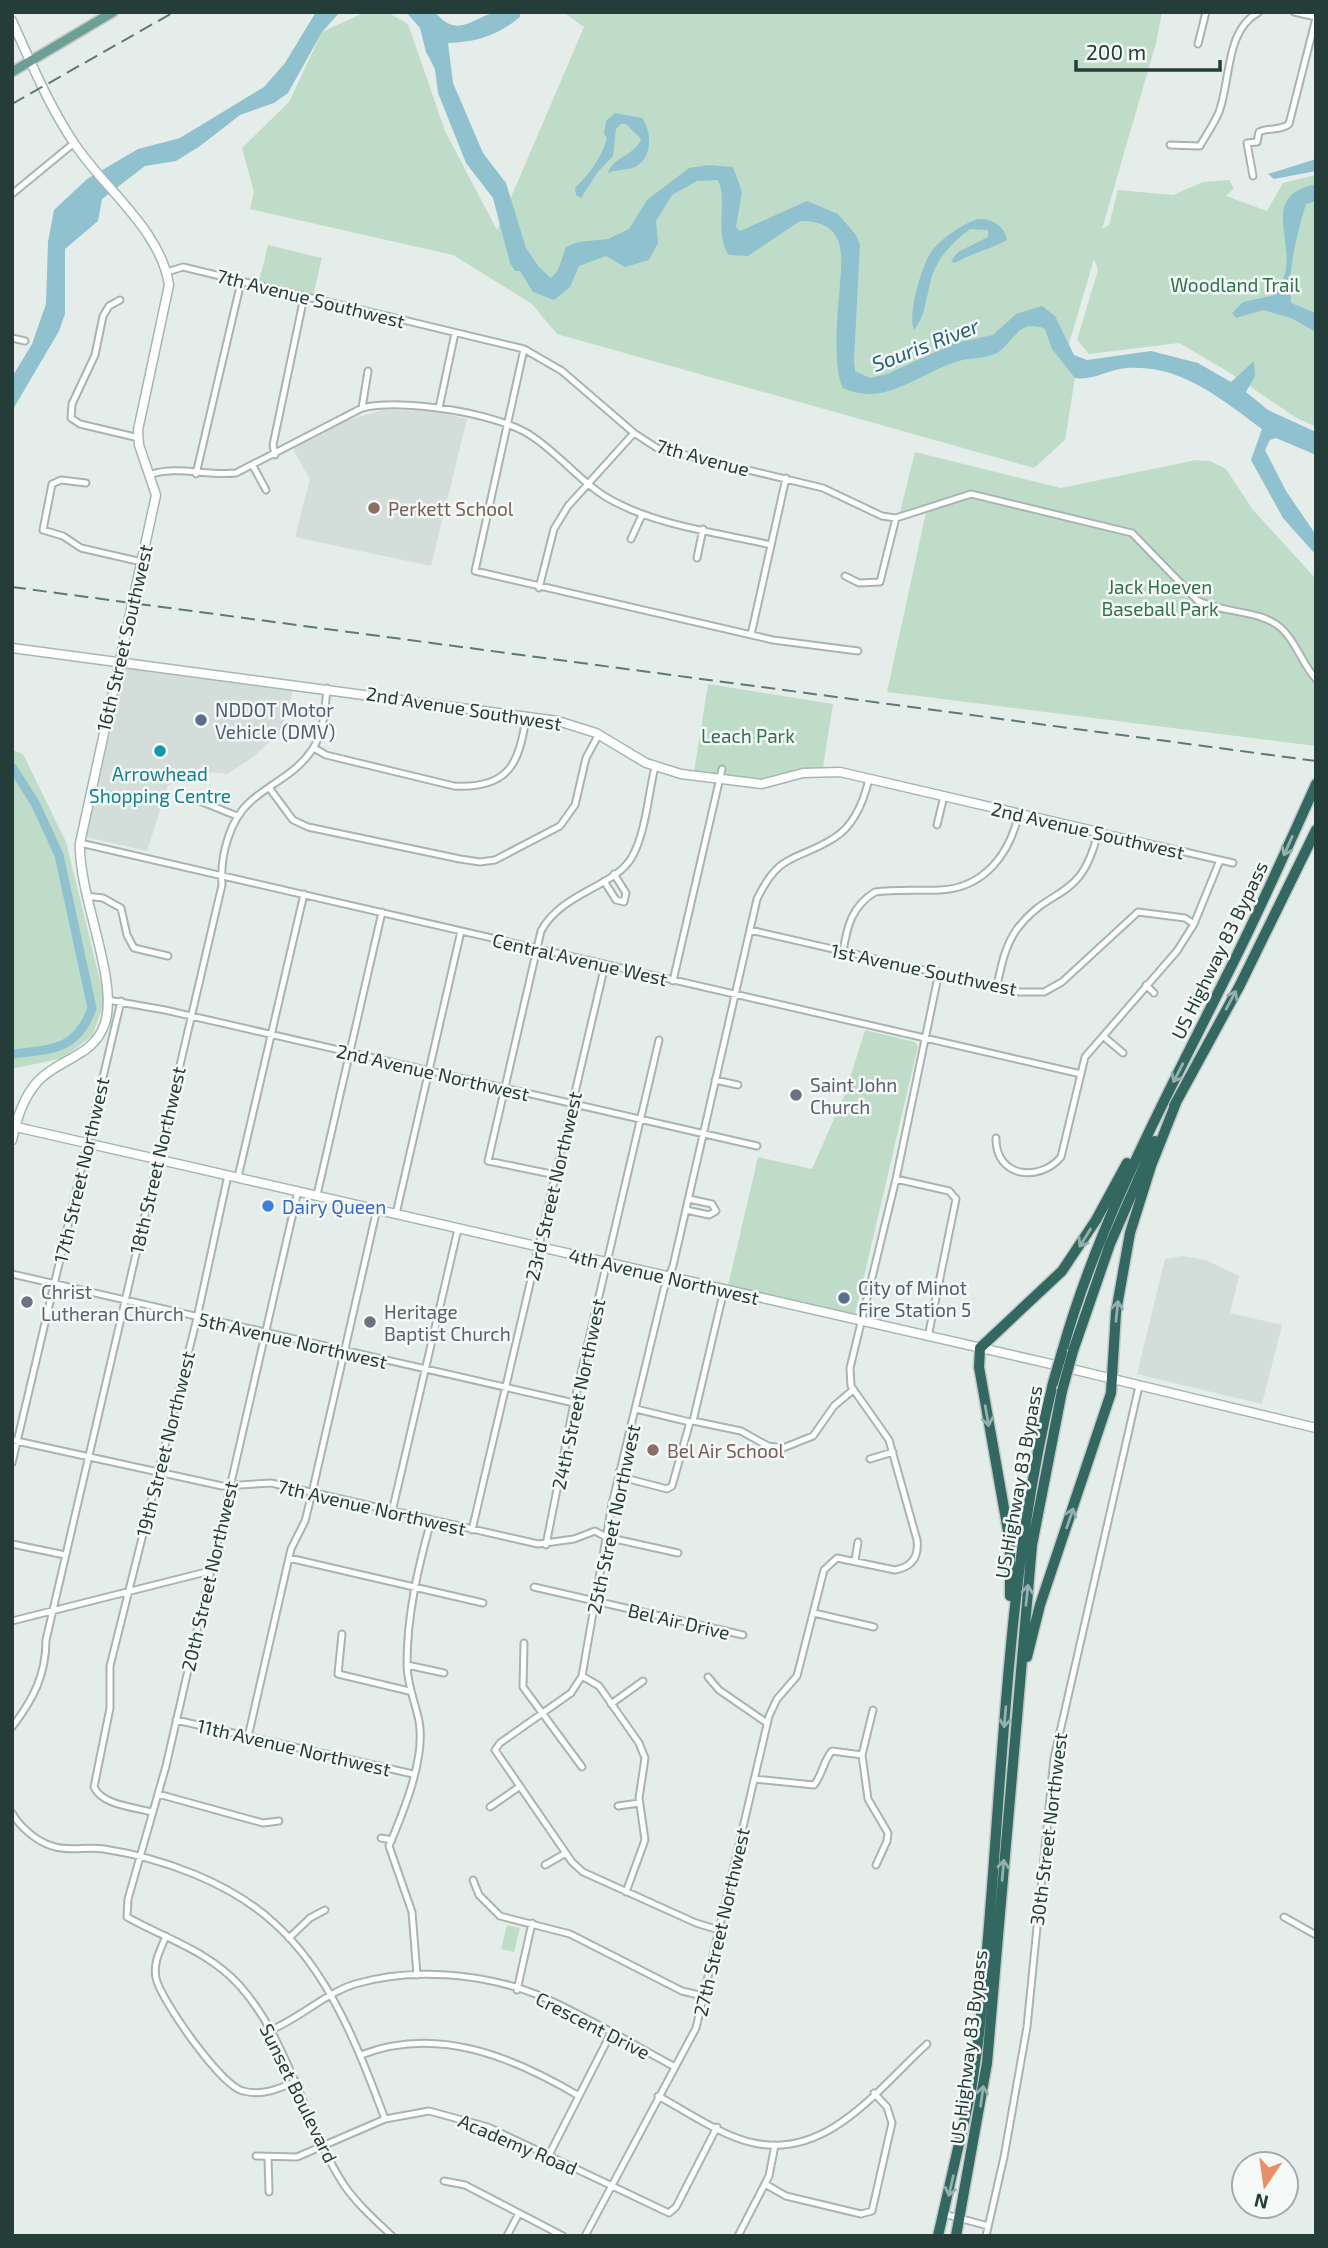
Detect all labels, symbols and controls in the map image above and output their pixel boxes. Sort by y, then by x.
scale bar [1076,28,1220,72]
text: 200 m [1086,39,1146,64]
street label: 7th Avenue Southwest [215,264,407,332]
park label: Woodland Trail [1170,273,1300,296]
water label: Souris River [868,312,983,376]
street label: 7th Avenue [654,434,752,480]
place label: Perkett School [388,497,514,520]
marker: Perkett School [366,500,382,516]
street label: 16th Street Southwest [91,542,157,734]
park label: Jack Hoeven Baseball Park [1101,575,1219,620]
street label: 2nd Avenue Southwest [365,681,563,735]
place label: NDDOT Motor Vehicle (DMV) [215,698,335,743]
marker: NDDOT Motor Vehicle (DMV) [193,712,209,728]
park label: Leach Park [701,724,795,747]
marker: Arrowhead Shopping Centre [152,743,168,759]
place label: Arrowhead Shopping Centre [89,762,231,807]
street label: 2nd Avenue Southwest [989,797,1187,863]
one-way arrow [1281,835,1294,857]
street label: US Highway 83 Bypass [1166,857,1272,1043]
street label: Central Avenue West [490,928,670,990]
street label: 1st Avenue Southwest [829,938,1019,1000]
one-way arrow [1225,990,1239,1011]
street label: 2nd Avenue Northwest [334,1039,532,1105]
one-way arrow [1171,1062,1184,1083]
street label: 18th Street Northwest [124,1064,190,1256]
place label: Saint John Church [810,1073,897,1118]
street label: 17th Street Northwest [48,1075,114,1265]
marker: Saint John Church [788,1087,804,1103]
street label: 23rd Street Northwest [520,1089,586,1283]
place label: Dairy Queen [282,1195,386,1218]
marker: Dairy Queen [260,1198,276,1214]
one-way arrow [1078,1227,1092,1247]
street label: 4th Avenue Northwest [567,1243,761,1309]
place label: City of Minot Fire Station 5 [858,1276,971,1321]
place label: Christ Lutheran Church [41,1280,184,1325]
marker: City of Minot Fire Station 5 [836,1290,852,1306]
marker: Christ Lutheran Church [19,1294,35,1310]
street label: 24th Street Northwest [547,1296,609,1492]
place label: Heritage Baptist Church [384,1300,511,1345]
one-way arrow [1110,1301,1123,1323]
street label: 5th Avenue Northwest [196,1307,390,1373]
marker: Heritage Baptist Church [362,1314,378,1330]
street label: 19th Street Northwest [131,1349,199,1539]
street label: US Highway 83 Bypass [990,1384,1046,1580]
one-way arrow [981,1404,994,1427]
street label: 25th Street Northwest [582,1422,644,1616]
place label: Bel Air School [667,1439,784,1462]
marker: Bel Air School [645,1442,661,1458]
street label: 7th Avenue Northwest [276,1474,468,1540]
street label: 20th Street Northwest [176,1479,242,1673]
one-way arrow [1064,1507,1077,1529]
one-way arrow [1021,1584,1034,1606]
street label: Bel Air Drive [626,1598,732,1644]
one-way arrow [998,1705,1011,1728]
street label: 11th Avenue Northwest [195,1714,393,1780]
street label: 30th Street Northwest [1025,1731,1071,1927]
street label: 27th Street Northwest [688,1826,754,2018]
one-way arrow [997,1859,1010,1882]
street label: US Highway 83 Bypass [945,1949,991,2145]
street label: Crescent Drive [532,1986,654,2064]
street label: Sunset Boulevard [255,2020,343,2166]
one-way arrow [976,2086,989,2108]
street label: Academy Road [455,2109,581,2179]
north arrow [1230,2150,1300,2220]
one-way arrow [943,2174,957,2197]
text: N [1252,2189,1270,2215]

